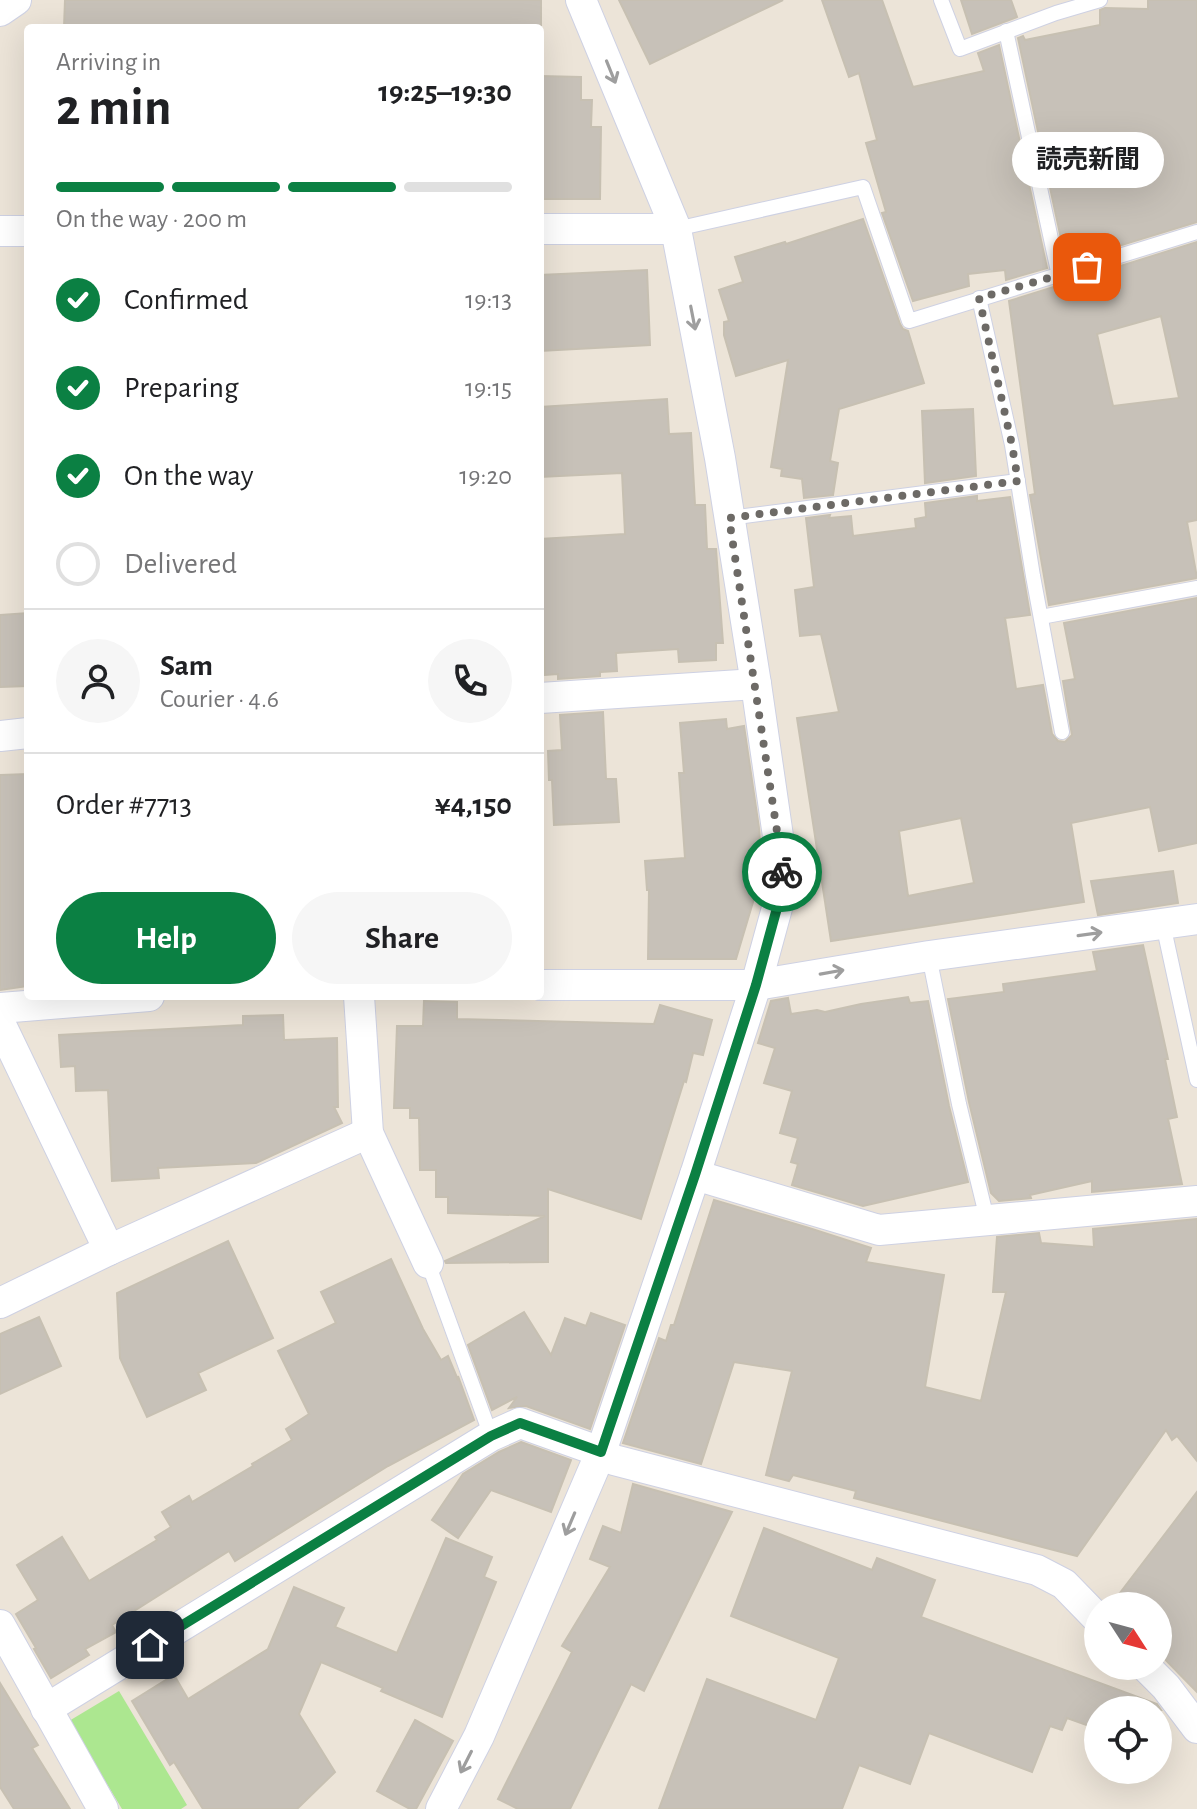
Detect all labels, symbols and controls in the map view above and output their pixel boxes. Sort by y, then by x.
text: Arriving in [56,49,161,75]
one-way arrow [605,59,619,84]
text: 19:25–19:30 [378,77,512,107]
text: 2 min [56,82,171,134]
callout: 読売新聞 [1011,131,1163,187]
text: 読売新聞 [1036,147,1140,173]
text: On the way · 200 m [56,206,247,232]
pin [1053,233,1121,301]
icon: bag [1065,245,1109,289]
icon: check [56,278,100,322]
text: Confirmed [124,285,248,315]
text: 19:13 [465,287,512,313]
one-way arrow [686,304,701,330]
icon: check [56,366,100,410]
text: Preparing [124,373,239,403]
text: 19:15 [465,375,512,401]
icon: check [56,454,100,498]
text: On the way [124,461,253,491]
text: 19:20 [459,463,512,489]
text: Delivered [124,549,237,579]
button: person [56,639,140,723]
button: phone [428,639,512,723]
text: Sam [160,651,213,681]
text: Courier · 4.6 [160,686,279,712]
text: Order #7713 [56,790,192,820]
text: ¥4,150 [435,790,512,820]
courier [742,832,822,912]
icon: bike [760,850,804,894]
button: Help [56,892,276,984]
button: Share [292,892,512,984]
one-way arrow [1077,926,1102,941]
one-way arrow [819,963,845,978]
one-way arrow [562,1511,577,1535]
north arrow [1084,1592,1172,1680]
map controls [1084,1592,1172,1784]
pin [116,1611,184,1679]
icon: home [128,1623,172,1667]
button: locate [1084,1696,1172,1784]
one-way arrow [458,1749,474,1773]

